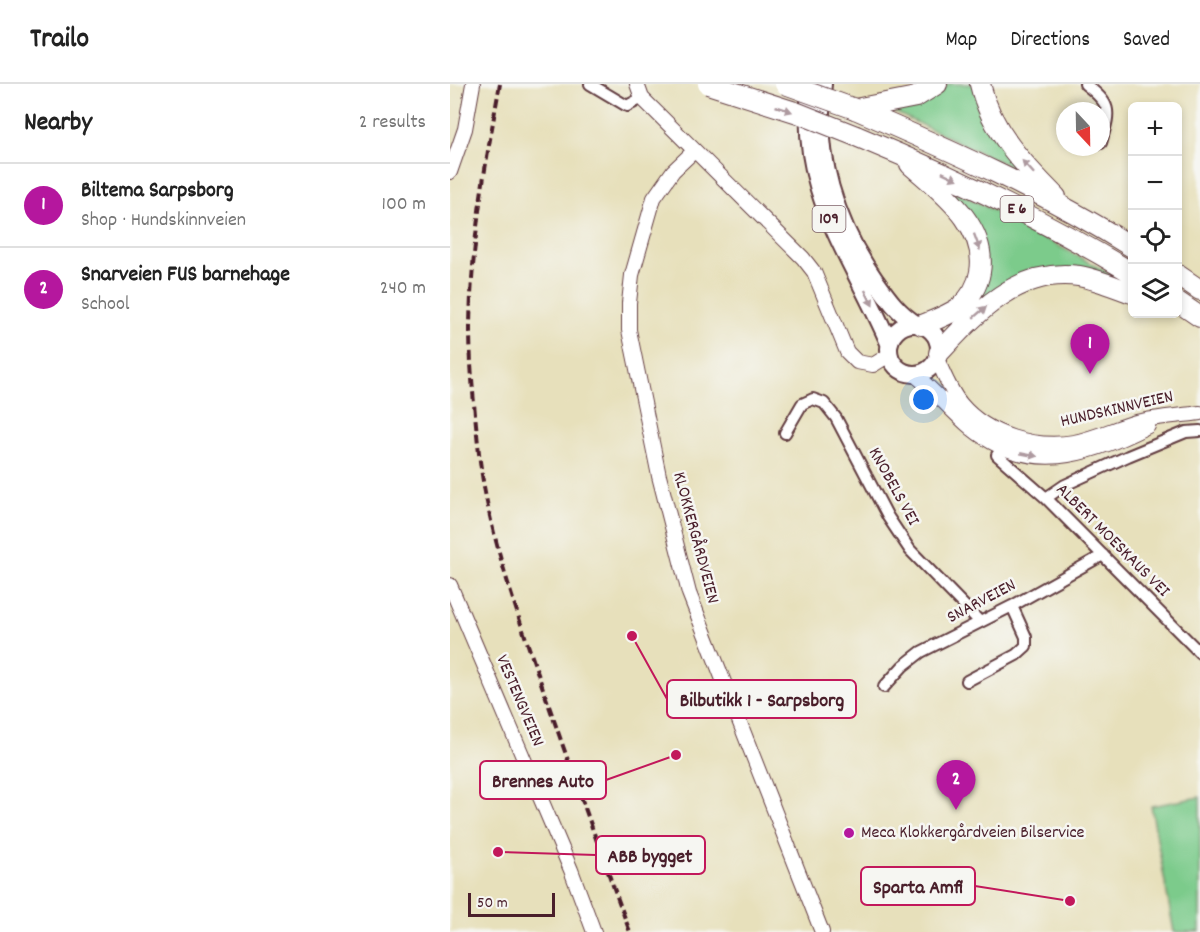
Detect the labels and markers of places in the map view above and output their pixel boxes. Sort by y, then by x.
pin: 1 [1070,324,1110,374]
callout: Bilbutikk 1 - Sarpsborg [667,680,856,718]
pin: 2 [936,760,976,810]
callout: Brennes Auto [480,761,606,799]
place label: Meca Klokkergårdveien Bilservice [861,821,1085,846]
marker: Meca Klokkergårdveien Bilservice [842,826,856,840]
callout: ABB bygget [596,836,705,874]
callout: Sparta Amfi [861,867,975,905]

